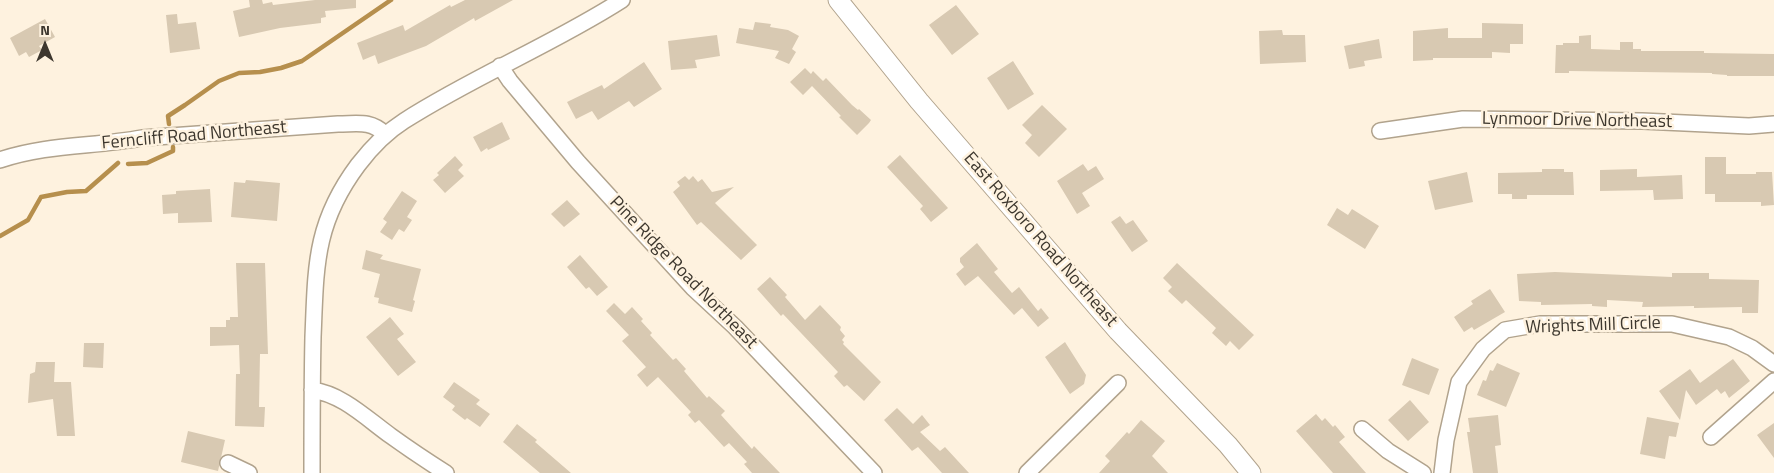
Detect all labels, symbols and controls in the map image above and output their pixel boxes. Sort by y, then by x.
text: N [40,19,50,40]
north arrow [20,20,70,70]
street label: Lynmoor Drive Northeast [1482,109,1672,133]
street label: Ferncliff Road Northeast [101,117,287,155]
street label: East Roxboro Road Northeast [958,148,1122,332]
street label: Pine Ridge Road Northeast [604,192,762,354]
street label: Wrights Mill Circle [1525,313,1661,339]

